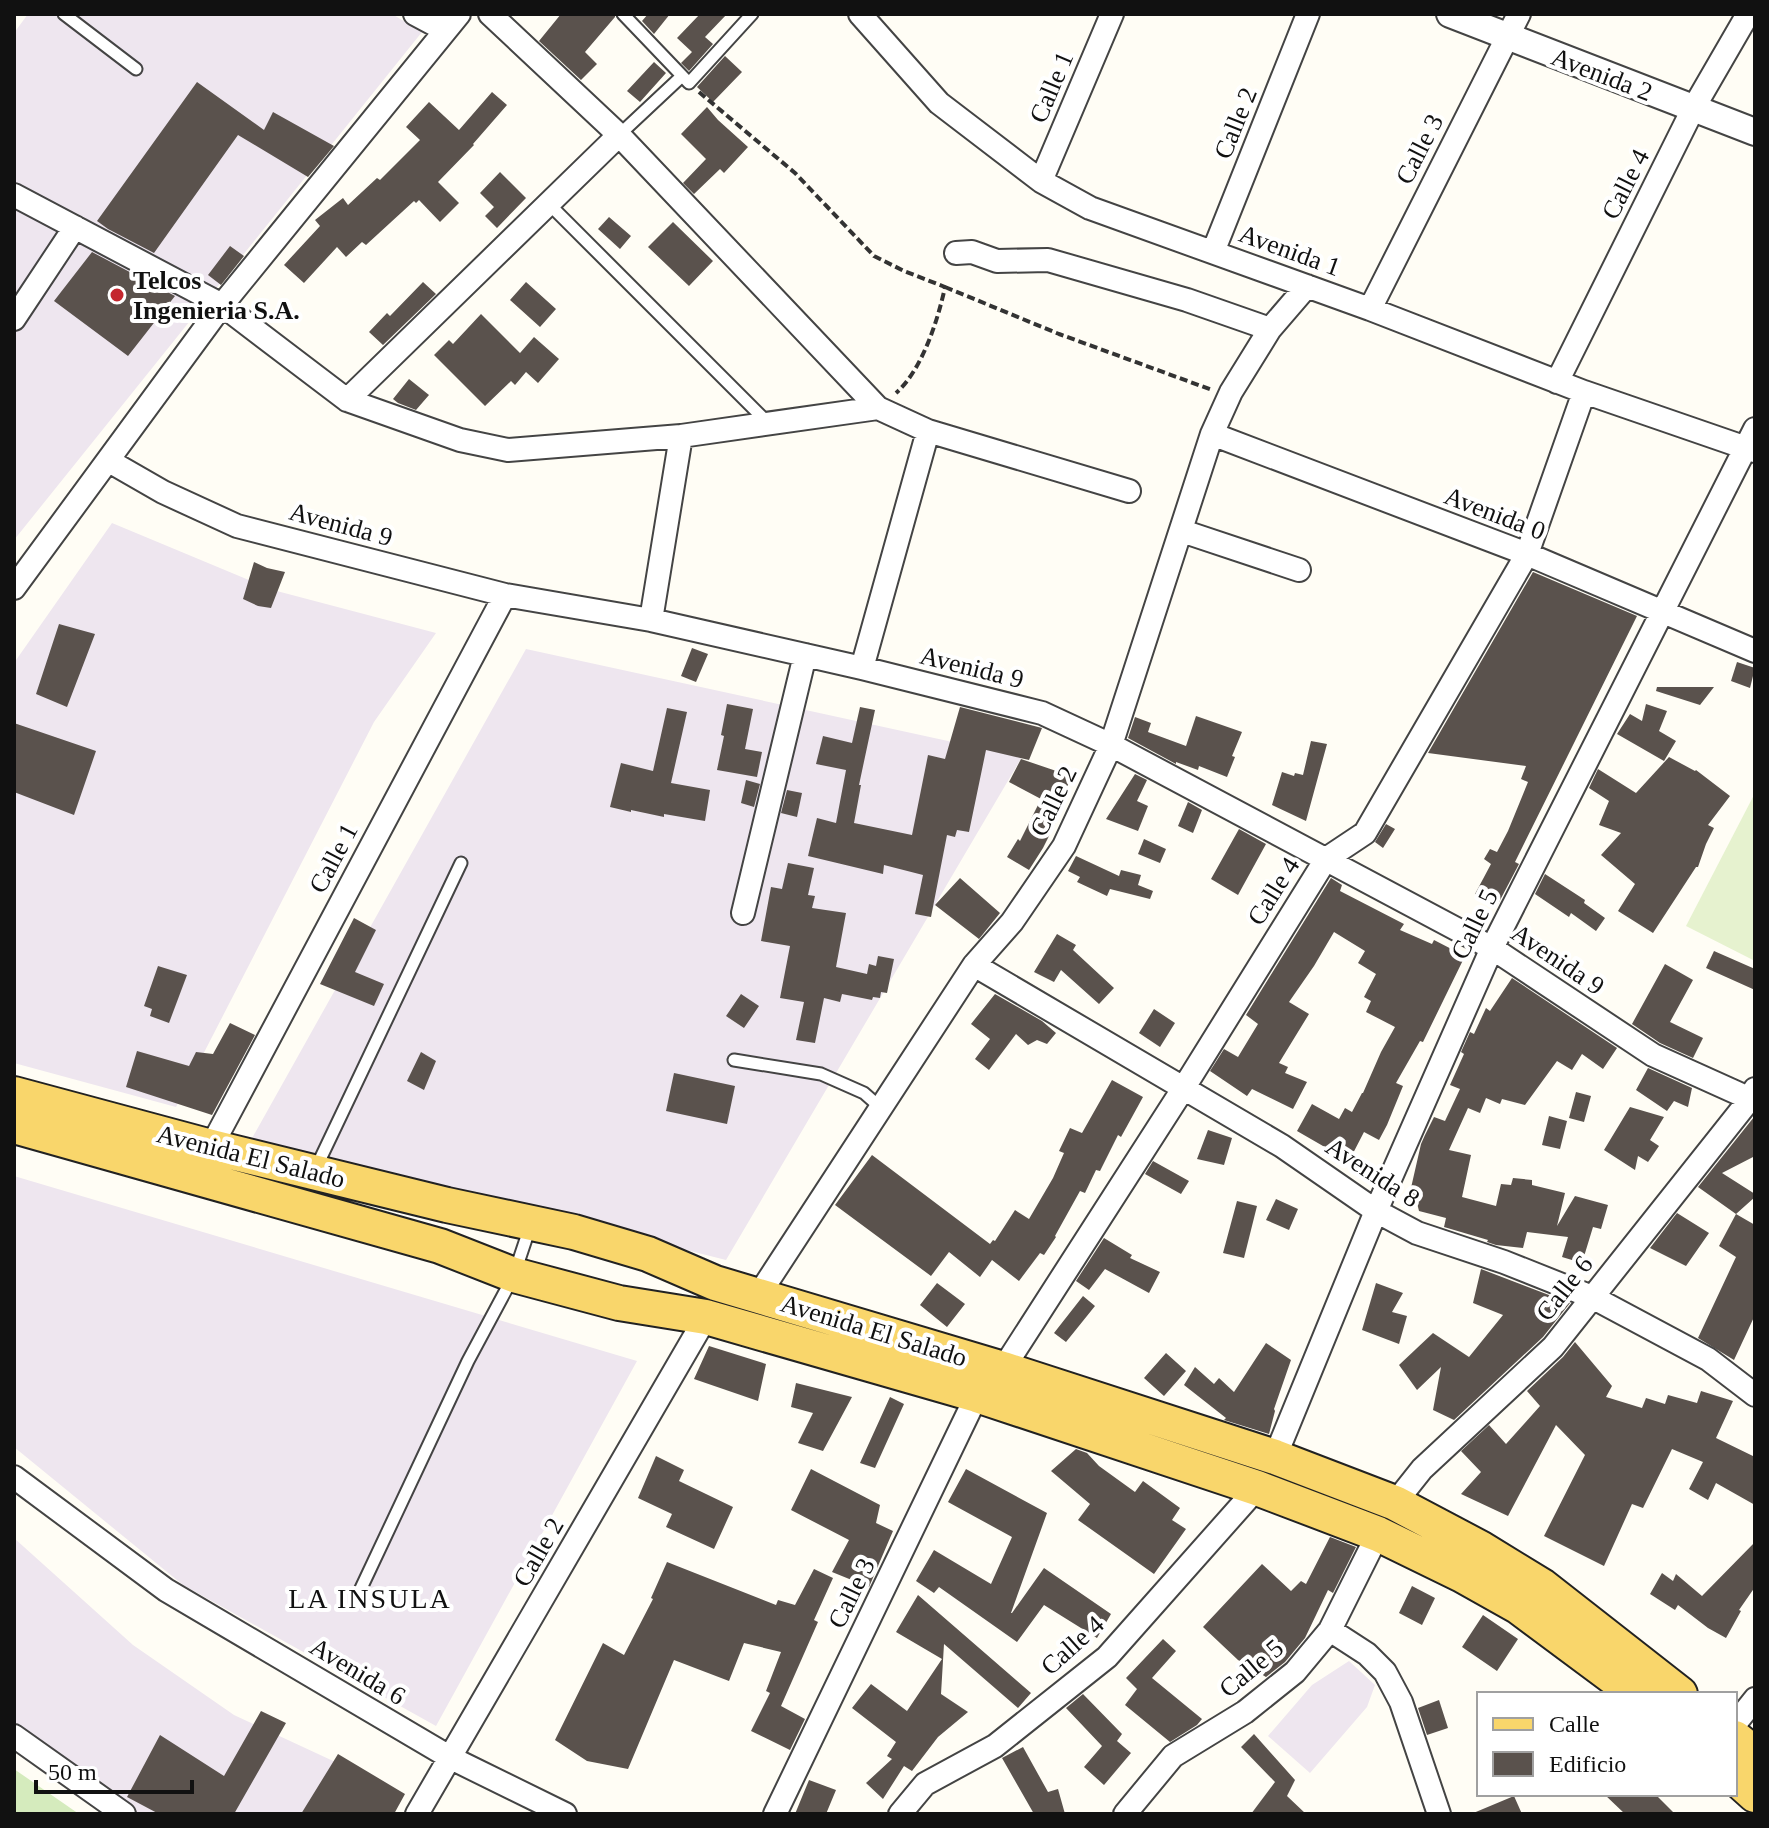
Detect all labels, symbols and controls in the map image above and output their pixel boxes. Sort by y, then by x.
street label: Avenida 2 [1547,42,1656,107]
street label: Calle 1 [1024,47,1079,127]
street label: Calle 2 [1208,83,1263,163]
street label: Calle 3 [1390,110,1449,189]
street label: Calle 4 [1596,145,1655,224]
street label: Avenida 1 [1235,219,1344,282]
place label: Telcos Ingenieria S.A. [133,266,300,325]
marker: Telcos Ingenieria S.A. [108,286,126,304]
street label: Avenida 0 [1440,481,1549,546]
street label: Avenida 9 [286,497,396,552]
street label: Avenida 9 [917,641,1027,694]
street label: Calle 2 [1024,761,1083,841]
street label: Calle 1 [303,819,364,898]
street label: Calle 4 [1241,852,1305,930]
street label: Calle 5 [1445,884,1504,964]
street label: Avenida 9 [1506,918,1610,1001]
street label: Avenida El Salado [154,1119,348,1194]
street label: Avenida 8 [1321,1131,1425,1213]
street label: Calle 6 [1530,1250,1599,1327]
street label: Avenida El Salado [777,1288,970,1373]
street label: Calle 2 [507,1513,570,1592]
street label: Calle 3 [822,1553,881,1633]
district label: LA INSULA [288,1583,452,1614]
street label: Calle 4 [1035,1610,1110,1681]
street label: Avenida 6 [305,1632,410,1711]
street label: Calle 5 [1214,1633,1289,1703]
legend [1477,1692,1737,1796]
text: Calle [1549,1711,1600,1737]
scale bar [36,1744,192,1794]
text: Edificio [1549,1751,1626,1777]
text: 50 m [48,1759,97,1785]

